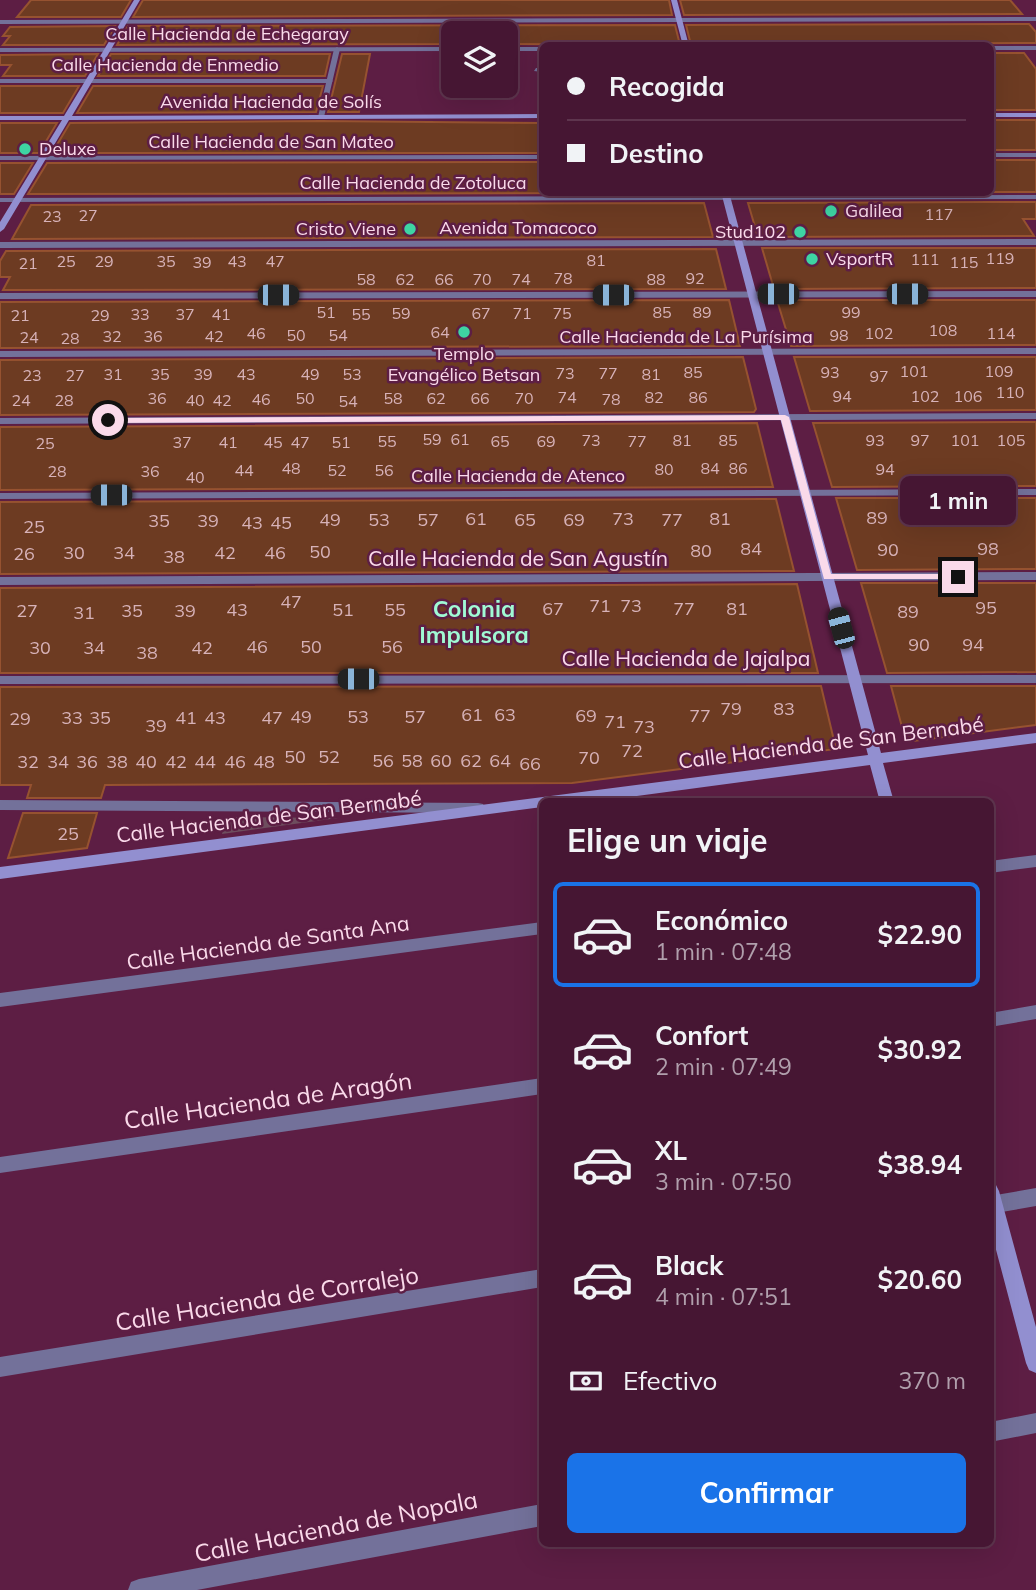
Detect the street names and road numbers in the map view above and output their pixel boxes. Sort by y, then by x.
street label: Calle Hacienda de Echegaray [105,22,349,45]
street label: Calle Hacienda de Enmedio [51,53,279,76]
street label: Avenida Hacienda de Solís [160,90,382,113]
street label: Calle Hacienda de San Mateo [148,130,394,153]
street label: Calle Hacienda de Zotoluca [299,171,527,194]
street label: Avenida Tomacoco [439,216,597,239]
street label: Calle Hacienda de La Purísima [559,325,813,348]
street label: Calle Hacienda de Atenco [411,464,625,487]
street label: Calle Hacienda de San Agustín [368,545,668,571]
street label: Calle Hacienda de Jajalpa [562,645,810,671]
street label: Calle Hacienda de San Bernabé [677,710,985,774]
street label: Calle Hacienda de San Bernabé [115,784,423,848]
street label: Calle Hacienda de Santa Ana [125,909,411,975]
street label: Calle Hacienda de Aragón [122,1065,414,1135]
street label: Calle Hacienda de Corralejo [113,1259,421,1337]
street label: Calle Hacienda de Nopala [192,1484,480,1568]

